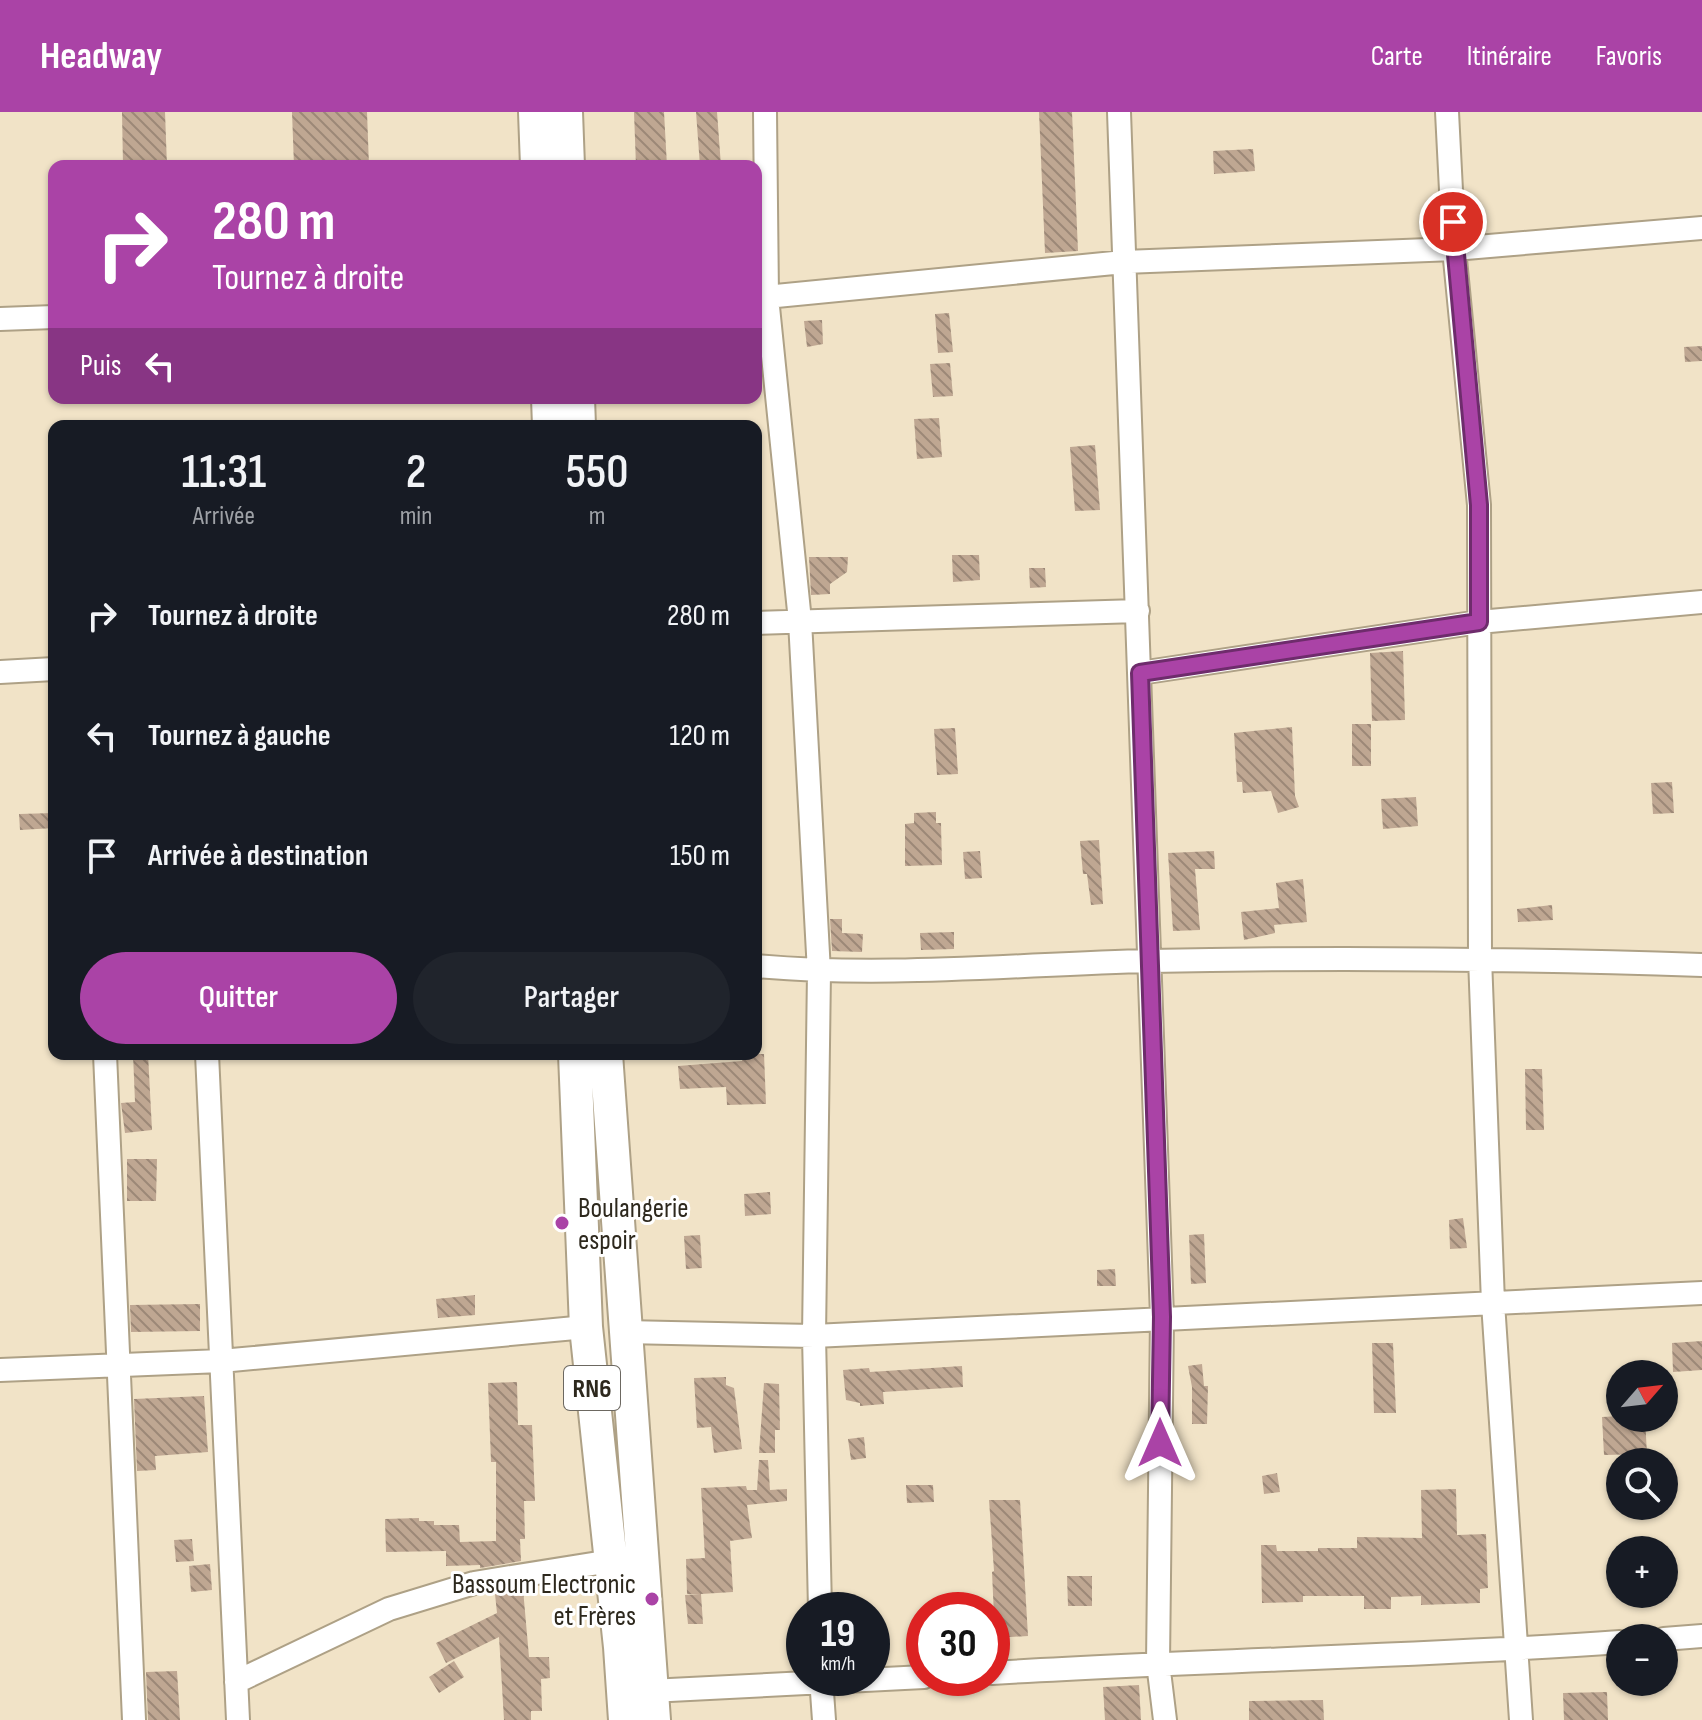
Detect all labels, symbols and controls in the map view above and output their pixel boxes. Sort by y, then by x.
text: Headway [40,34,162,79]
text: Carte [1371,40,1423,73]
text: Itinéraire [1467,40,1552,73]
text: Favoris [1596,40,1662,73]
pin [1419,188,1487,256]
text: 280 m [212,189,335,256]
icon: right [80,192,184,296]
icon: arrive [1431,200,1475,244]
text: Tournez à droite [212,257,404,300]
icon: left [138,344,182,388]
text: Puis [80,348,122,384]
text: 11:31 [181,444,266,501]
text: 2 [406,444,426,501]
text: 550 [566,444,629,501]
text: Arrivée [193,501,255,532]
text: min [400,501,432,532]
text: m [589,501,605,532]
icon: right [80,594,124,638]
text: Tournez à droite [148,598,318,634]
text: 280 m [667,598,730,634]
icon: left [80,714,124,758]
text: Tournez à gauche [148,718,331,754]
text: 120 m [669,718,730,754]
icon: arrive [80,834,124,878]
text: Arrivée à destination [148,838,368,874]
text: 150 m [670,838,730,874]
button: Quitter [80,952,397,1044]
button: Partager [413,952,730,1044]
place label: Boulangerie espoir [578,1192,689,1257]
marker: Boulangerie espoir [553,1214,571,1232]
north arrow [1606,1360,1678,1432]
map controls [1606,1360,1678,1696]
road number: RN6 [564,1366,620,1410]
position arrow [1118,1401,1202,1485]
button: search [1606,1448,1678,1520]
button: + [1606,1536,1678,1608]
place label: Bassoum Electronic et Frères [452,1568,636,1633]
marker: Bassoum Electronic et Frères [643,1590,661,1608]
speed limit sign: 30 [906,1592,1010,1696]
text: 19 [821,1610,855,1658]
button: − [1606,1624,1678,1696]
text: km/h [821,1652,855,1676]

